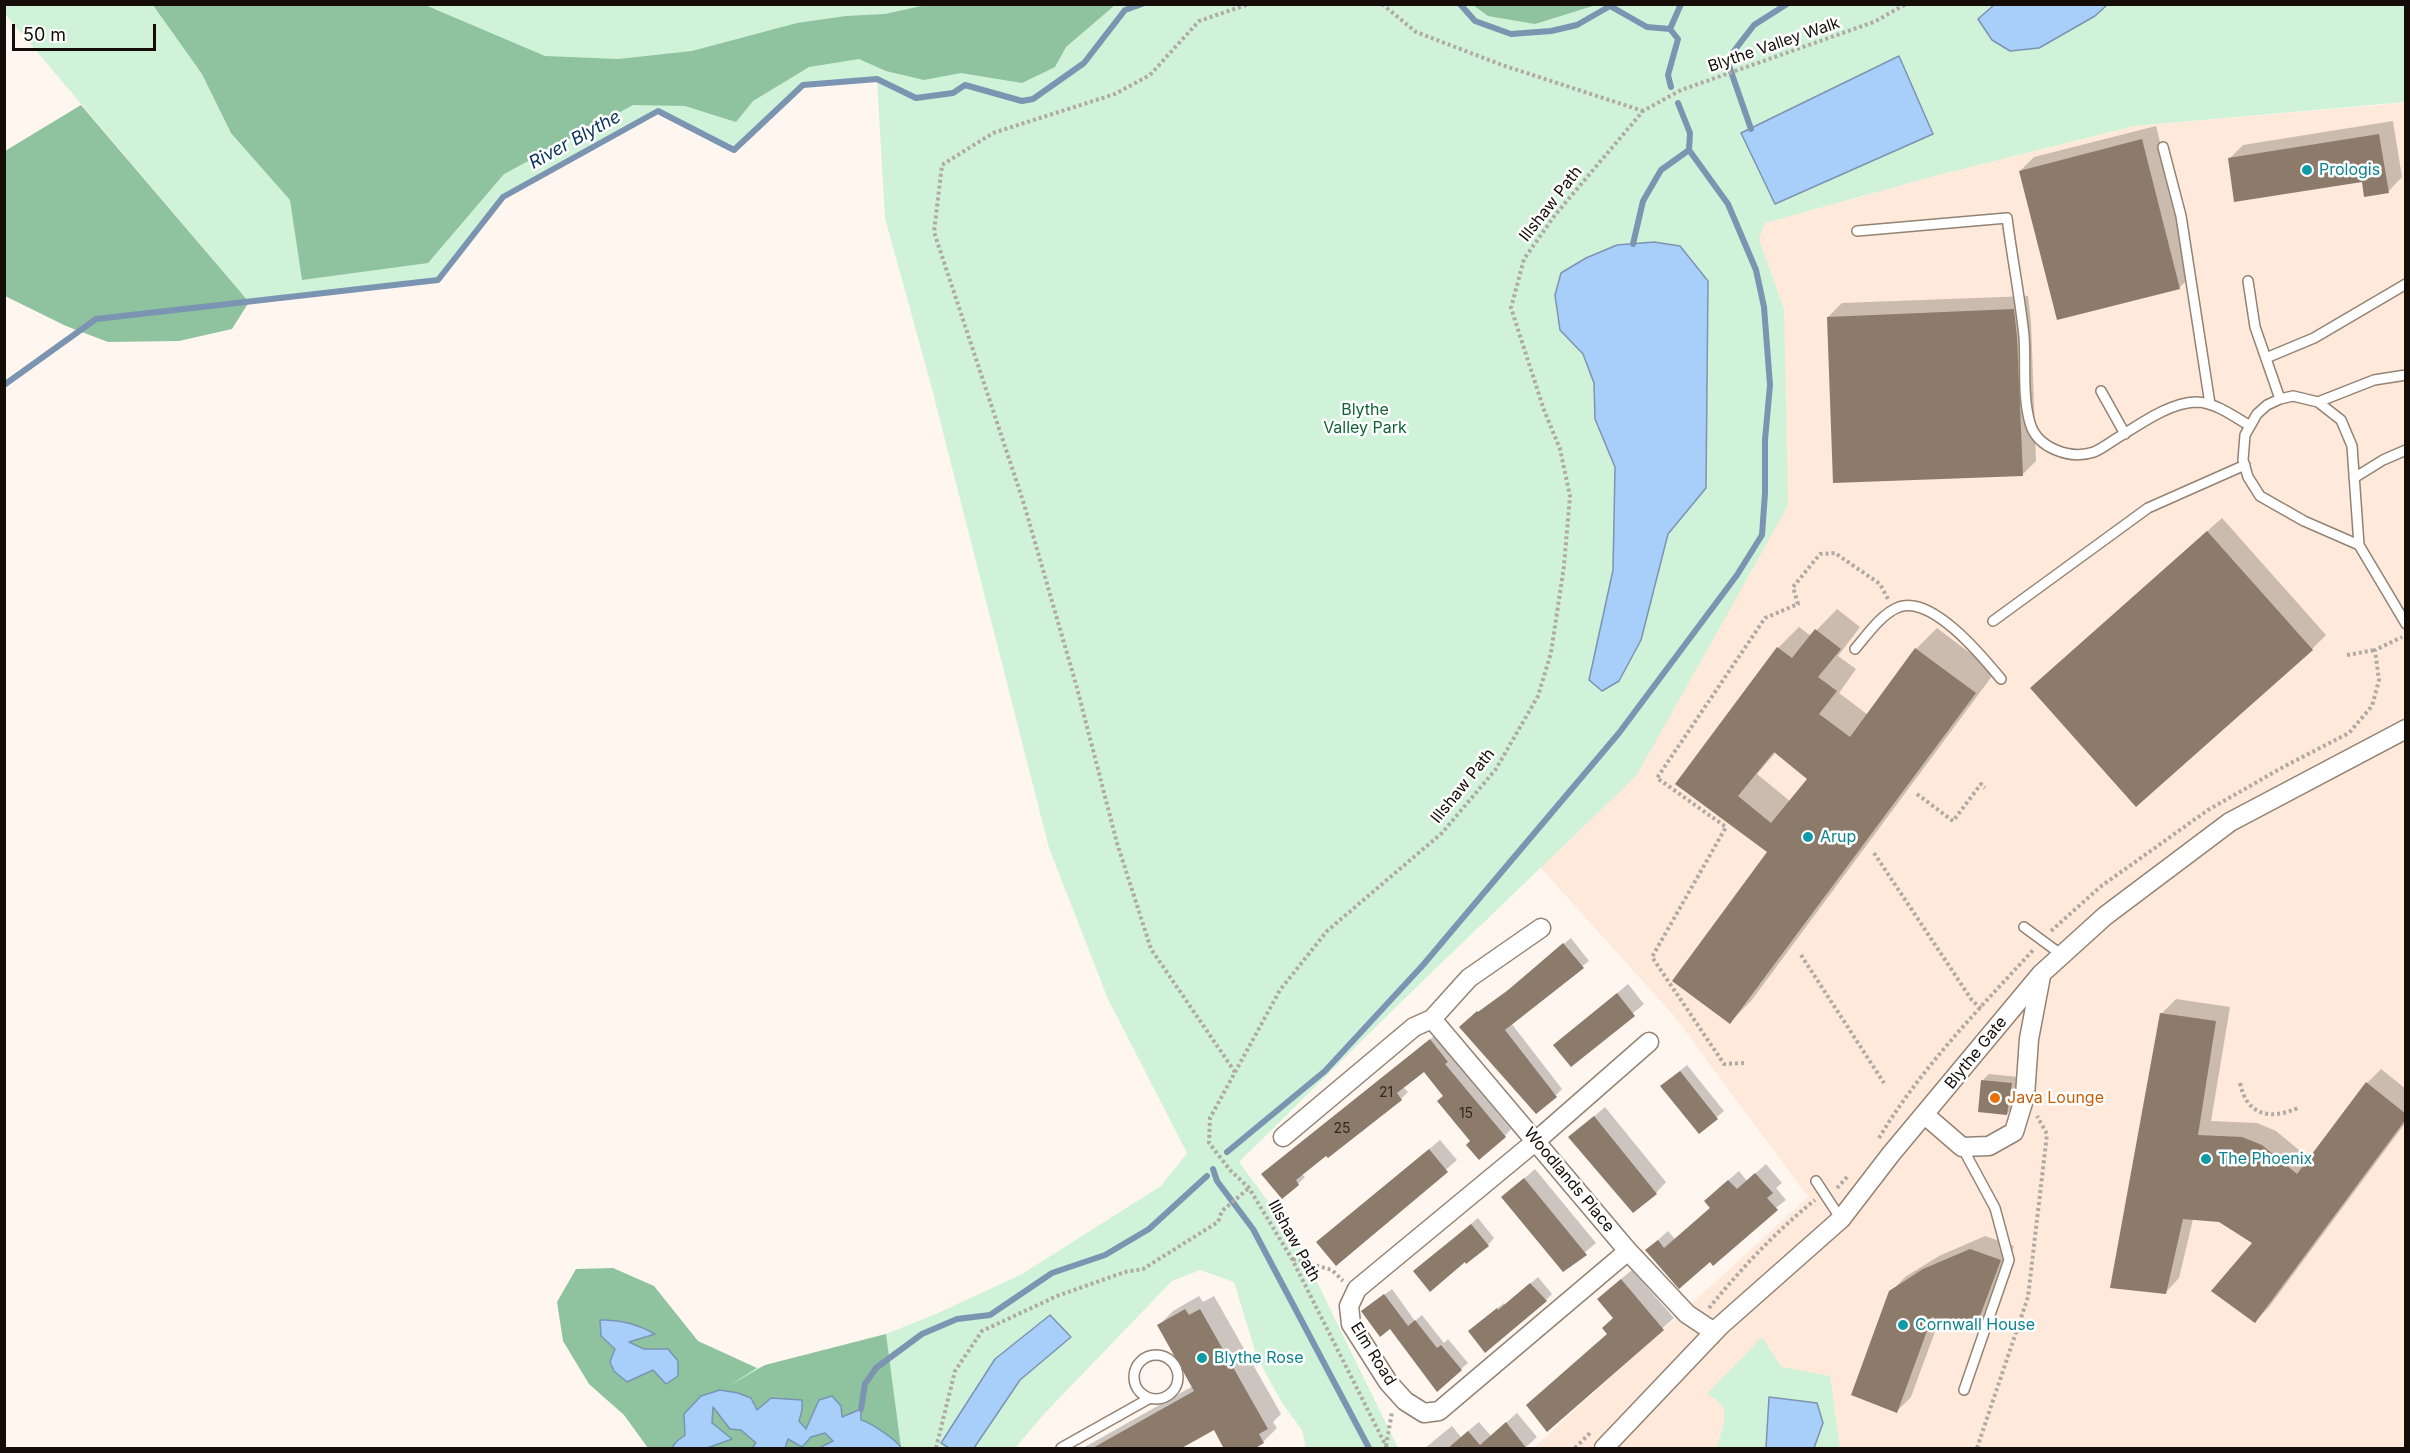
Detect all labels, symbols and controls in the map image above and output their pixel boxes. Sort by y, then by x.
scale bar [15,12,159,50]
street label: Blythe Valley Walk [1706,13,1842,77]
text: 50 m [23,24,66,45]
water label: River Blythe [525,106,625,174]
place label: Prologis [2319,160,2380,180]
street label: Illshaw Path [1516,162,1586,246]
marker: Prologis [2300,163,2314,177]
park label: Blythe Valley Park [1323,400,1407,438]
street label: Illshaw Path [1427,745,1499,827]
place label: Arup [1820,827,1856,847]
marker: Arup [1801,830,1815,844]
street label: Blythe Gate [1941,1013,2011,1093]
house number: 21 [1379,1085,1393,1101]
place label: Java Lounge [2007,1088,2104,1108]
marker: Java Lounge [1988,1091,2002,1105]
house number: 15 [1459,1106,1473,1122]
house number: 25 [1333,1121,1351,1137]
street label: Woodlands Place [1520,1124,1618,1236]
place label: The Phoenix [2218,1149,2312,1169]
marker: The Phoenix [2199,1152,2213,1166]
street label: Illshaw Path [1264,1197,1324,1285]
place label: Cornwall House [1915,1315,2035,1335]
marker: Cornwall House [1896,1318,1910,1332]
street label: Elm Road [1346,1319,1400,1389]
place label: Blythe Rose [1214,1348,1304,1368]
marker: Blythe Rose [1195,1351,1209,1365]

